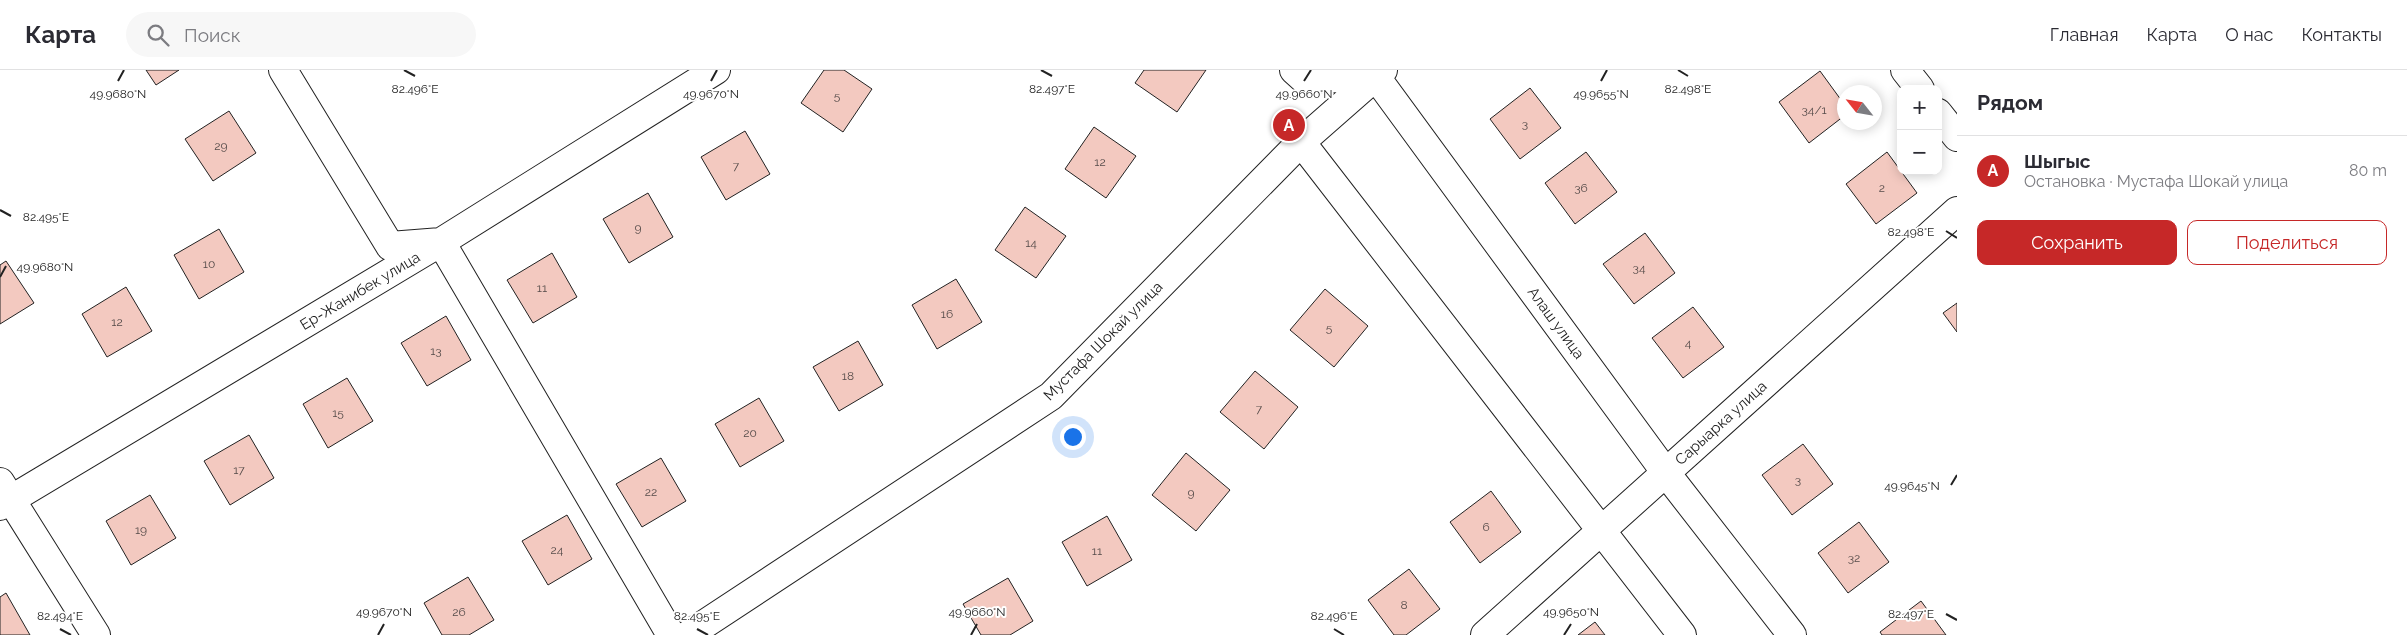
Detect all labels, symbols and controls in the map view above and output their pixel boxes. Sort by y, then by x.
search box [126,12,476,57]
text: Карта [25,20,96,49]
icon: search [144,21,172,49]
text: Поиск [184,24,241,46]
text: Главная [2050,24,2118,45]
text: Карта [2146,24,2197,45]
text: О нас [2225,24,2273,45]
text: Контакты [2301,24,2382,45]
text: 82.496°E [392,82,438,96]
text: 82.497°E [1029,82,1075,96]
text: 82.498°E [1665,82,1711,96]
north arrow [1837,85,1882,130]
map controls [1897,85,1942,175]
button: + [1897,85,1942,130]
text: 49.9680°N [90,87,146,101]
text: 49.9670°N [683,87,739,101]
text: 49.9660°N [1276,87,1332,101]
text: 49.9655°N [1573,87,1629,101]
house number: 5 [834,89,841,103]
text: Рядом [1977,90,2043,115]
house number: 34/1 [1801,103,1827,117]
pin: A [1273,106,1305,144]
house number: 3 [1522,117,1528,131]
button: − [1897,130,1942,175]
house number: 29 [214,139,228,153]
text: Шыгыс [2024,150,2091,172]
house number: 12 [1094,155,1106,169]
house number: 7 [733,159,740,173]
text: A [1988,161,1998,180]
text: 80 m [2349,161,2387,180]
text: Остановка · Мустафа Шокай улица [2024,172,2288,191]
house number: 36 [1574,181,1588,195]
house number: 2 [1879,181,1885,195]
text: 82.495°E [23,210,69,224]
button: Сохранить [1977,220,2177,265]
button: Поделиться [2187,220,2387,265]
house number: 9 [634,221,642,235]
text: 82.498°E [1888,225,1934,239]
house number: 14 [1025,236,1037,250]
street label: Ер-Жанибек улица [297,248,423,334]
house number: 10 [203,257,215,271]
text: 49.9680°N [17,260,73,274]
house number: 34 [1633,261,1646,275]
street label: Мустафа Шокай улица [1040,278,1166,404]
house number: 11 [537,281,547,295]
street label: Алаш улица [1524,283,1588,363]
house number: 16 [941,307,953,321]
house number: 12 [111,315,123,329]
house number: 5 [1326,321,1333,335]
house number: 4 [1685,336,1692,350]
house number: 13 [430,344,442,358]
house number: 18 [842,369,854,383]
street label: Сарыарка улица [1671,377,1771,469]
house number: 7 [1256,402,1263,416]
house number: 15 [332,406,344,420]
your location [1060,424,1086,450]
house number: 20 [743,426,757,440]
house number: 17 [233,463,245,477]
house number: 3 [1795,473,1801,487]
text: 49.9645°N [1884,479,1940,493]
house number: 22 [645,485,657,499]
house number: 9 [1187,486,1195,500]
house number: 6 [1482,520,1490,534]
house number: 19 [135,523,147,537]
house number: 24 [551,543,564,557]
house number: 11 [1092,544,1102,558]
house number: 32 [1848,551,1860,565]
house number: 8 [1400,598,1408,612]
text: 49.9670°N [356,605,412,619]
house number: 26 [452,605,466,619]
text: 49.9660°N [949,605,1005,619]
text: 49.9650°N [1543,605,1599,619]
text: 82.497°E [1888,607,1934,621]
text: 82.494°E [37,609,83,623]
text: 82.495°E [674,609,720,623]
text: 82.496°E [1311,609,1357,623]

